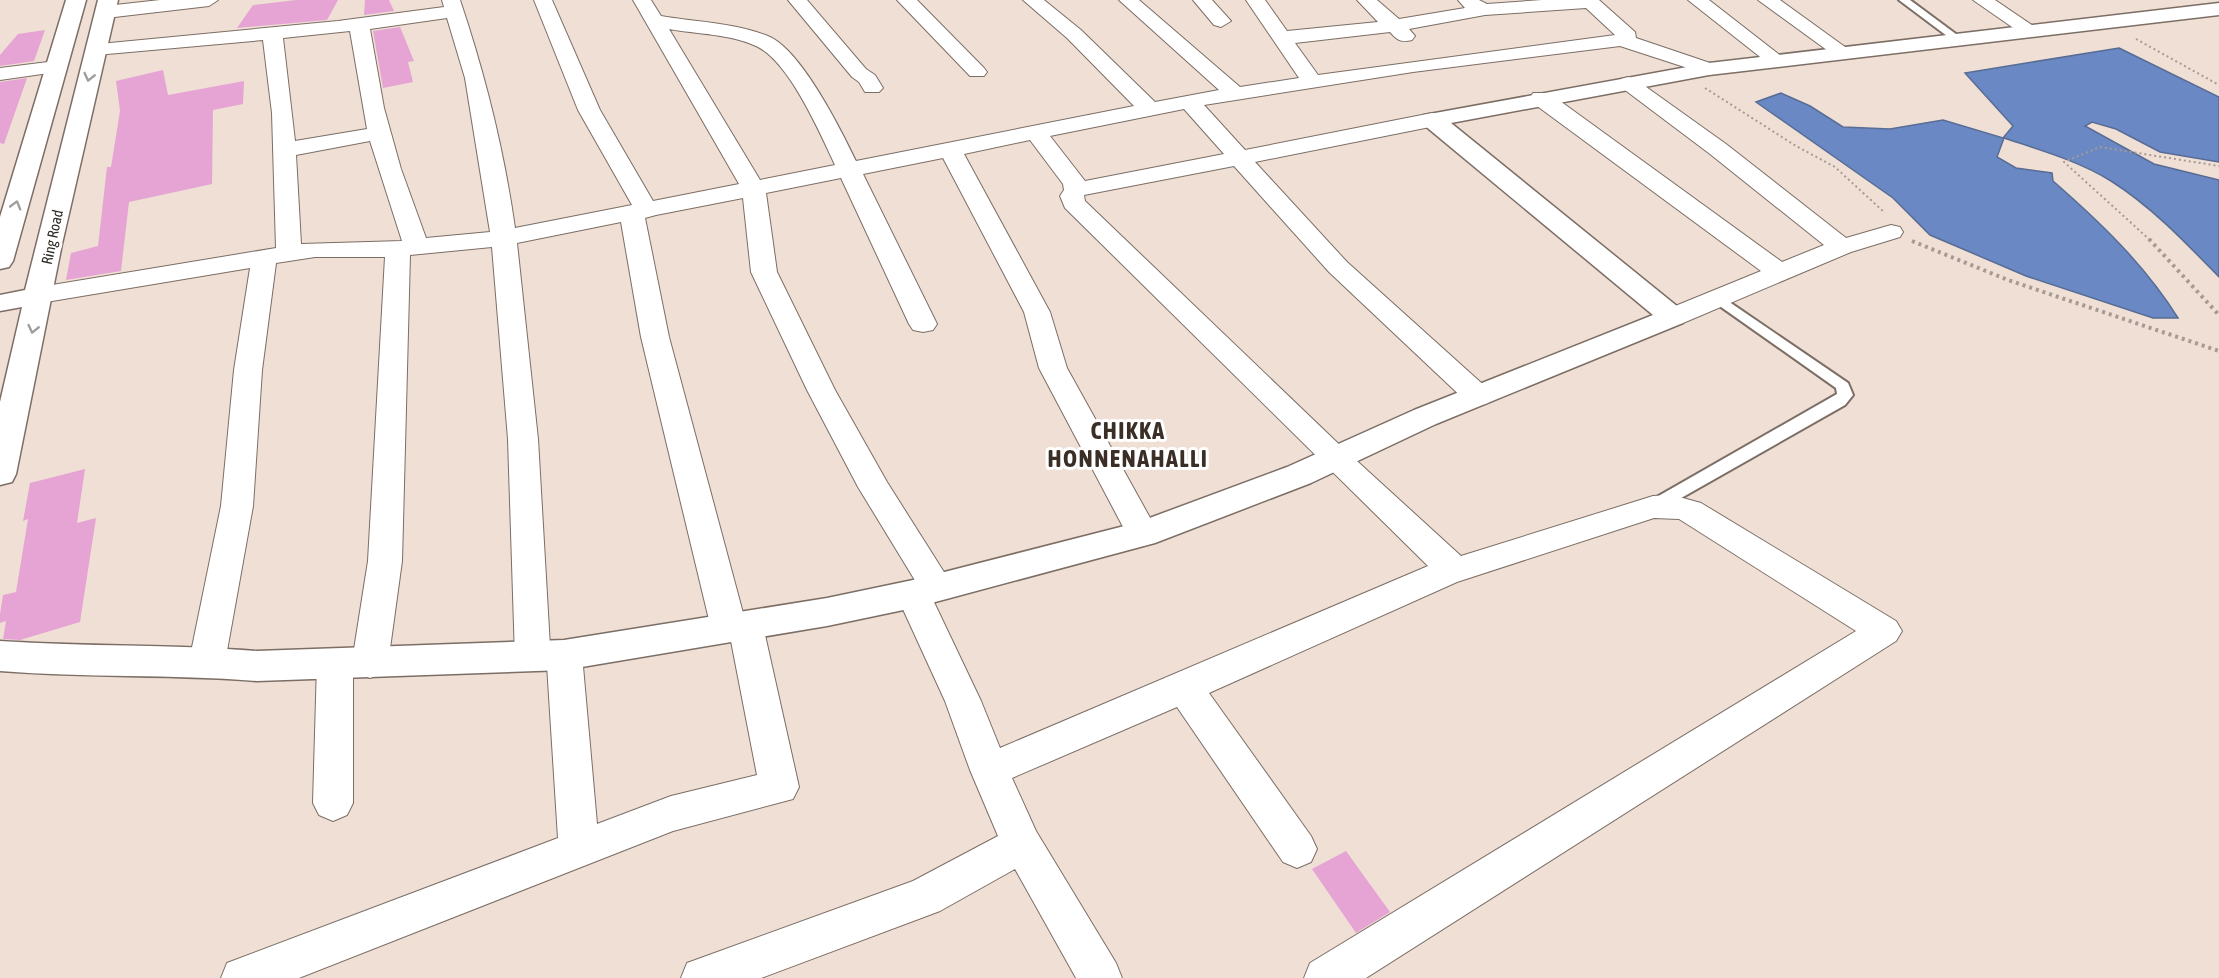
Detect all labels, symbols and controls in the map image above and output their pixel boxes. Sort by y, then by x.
one-way arrow [84,72,97,82]
one-way arrow [9,200,21,211]
street label: Ring Road [38,208,66,266]
one-way arrow [27,324,40,334]
district label: CHIKKA HONNENAHALLI [1048,417,1208,472]

